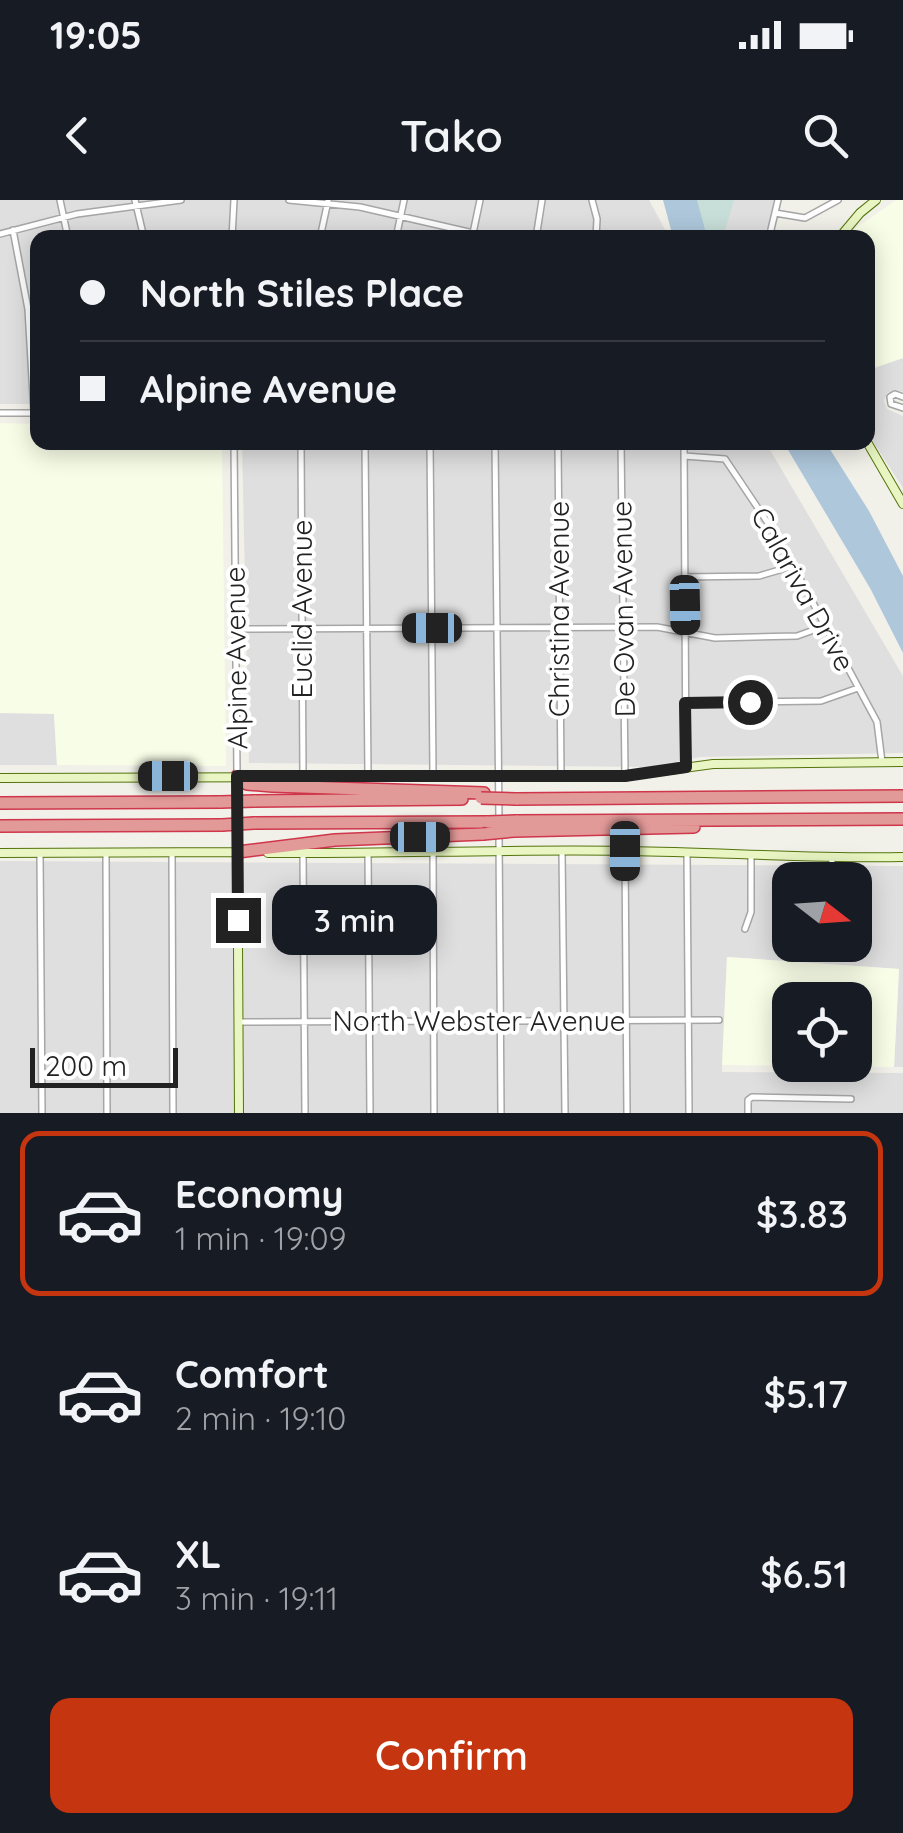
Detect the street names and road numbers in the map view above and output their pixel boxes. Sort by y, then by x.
street label: De Ovan Avenue [603,500,642,718]
street label: Christina Avenue [541,501,576,717]
street label: Calariva Drive [744,501,863,677]
street label: Euclid Avenue [284,520,319,698]
street label: Alpine Avenue [216,566,255,750]
street label: North Webster Avenue [332,1003,626,1038]

